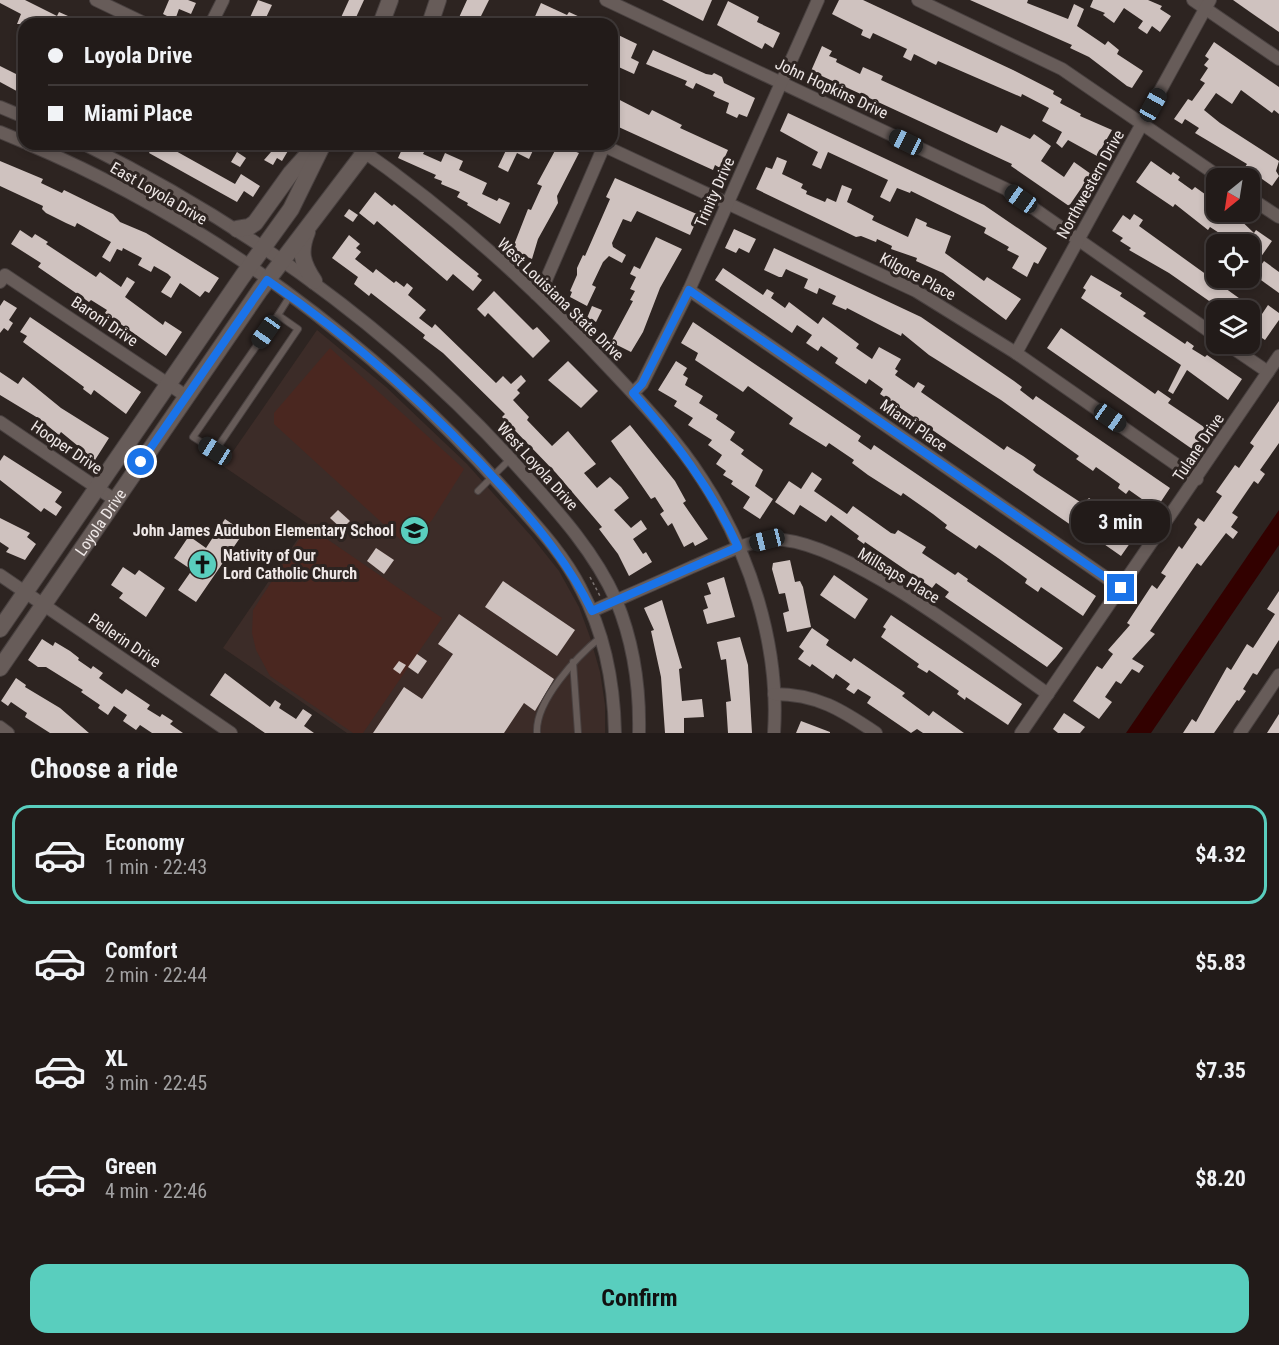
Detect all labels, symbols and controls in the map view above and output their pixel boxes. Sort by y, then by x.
text: Loyola Drive [84,43,192,68]
street label: John Hopkins Drive [772,54,891,123]
car [1136,85,1170,125]
text: Miami Place [84,101,193,126]
car [886,126,926,158]
street label: Northwestern Drive [1053,127,1128,242]
street label: Trinity Drive [691,154,738,230]
street label: East Loyola Drive [107,158,210,229]
north arrow [1206,168,1260,222]
map controls [1206,168,1260,354]
car [1001,181,1041,217]
street label: West Louisiana State Drive [493,234,628,365]
button: locate [1206,234,1260,288]
street label: Kilgore Place [877,249,959,304]
street label: Baroni Drive [68,292,142,351]
button: layers [1206,300,1260,354]
car [248,312,284,352]
street label: Miami Place [876,395,951,456]
car [1090,400,1130,436]
street label: Tulane Drive [1169,410,1228,485]
street label: Hooper Drive [27,417,106,478]
street label: West Loyola Drive [493,418,582,514]
car [195,434,235,468]
route start [127,448,154,475]
street label: Loyola Drive [71,485,130,560]
callout: 3 min [1072,501,1170,543]
text: 3 min [1098,510,1143,534]
school or university icon: John James Audubon Elementary School [399,514,431,546]
place label: John James Audubon Elementary School [133,521,394,540]
car [747,527,787,553]
street label: Millsaps Place [854,544,943,607]
place label: Nativity of Our Lord Catholic Church [223,546,357,583]
church icon: Nativity of Our Lord Catholic Church [186,548,218,580]
route end [1107,574,1134,601]
street label: Pellerin Drive [85,609,164,671]
text: Choose a ride [30,753,178,785]
icon: car [33,828,87,882]
text: Economy [105,830,185,855]
text: $4.32 [1195,842,1246,867]
text: 1 min · 22:43 [105,855,207,879]
icon: car [33,936,87,990]
text: Comfort [105,938,178,963]
text: $5.83 [1195,950,1246,975]
text: 2 min · 22:44 [105,963,207,987]
icon: car [33,1044,87,1098]
text: XL [105,1046,128,1071]
text: $7.35 [1195,1058,1246,1083]
text: 3 min · 22:45 [105,1071,207,1095]
icon: car [33,1152,87,1206]
text: Green [105,1154,157,1179]
text: $8.20 [1195,1166,1246,1191]
text: 4 min · 22:46 [105,1179,207,1203]
button: Confirm [30,1264,1249,1333]

